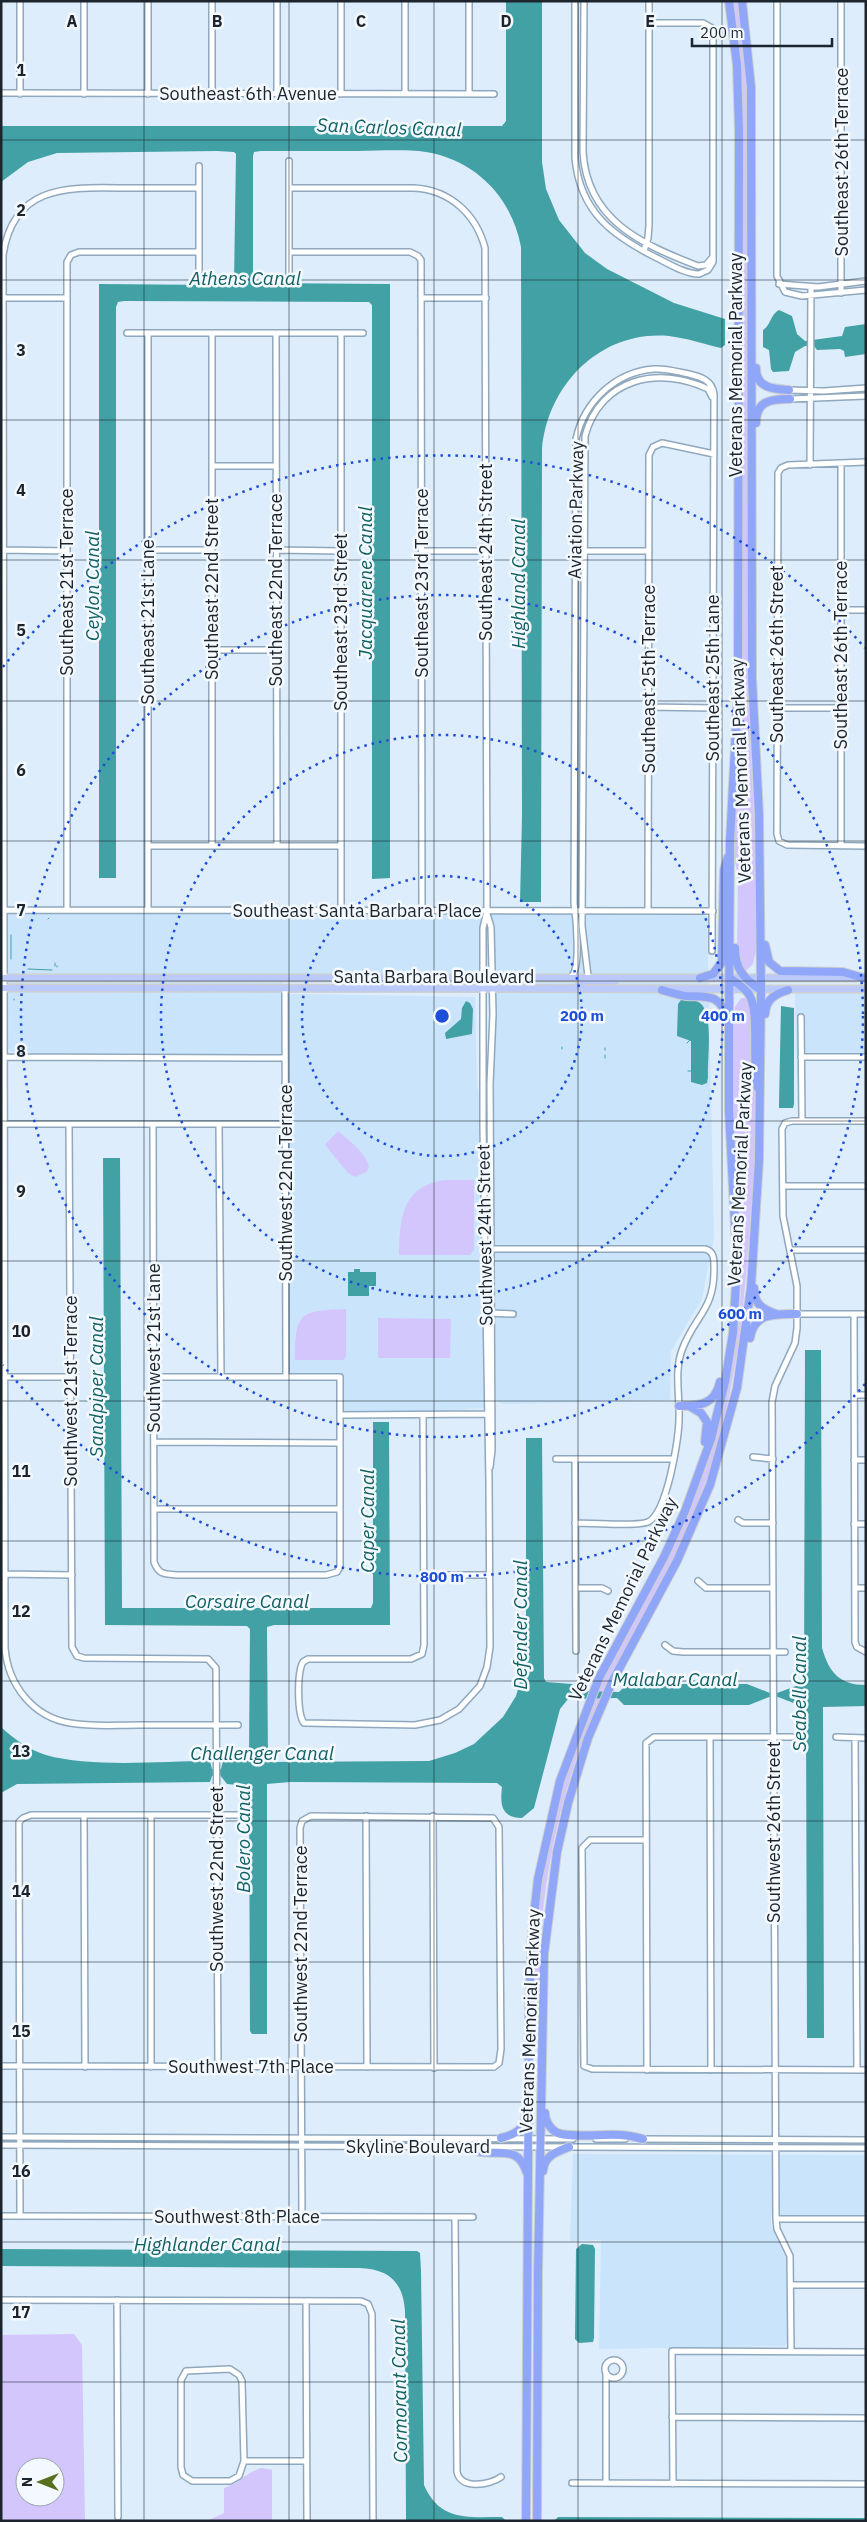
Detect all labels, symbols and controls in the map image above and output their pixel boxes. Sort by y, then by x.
text: A [67,11,78,31]
text: B [212,11,223,31]
text: C [356,11,366,31]
text: D [500,11,512,31]
text: E [645,11,655,31]
scale bar [692,15,832,47]
text: 200 m [700,23,744,42]
text: 1 [16,60,26,80]
street label: Southeast 26th Terrace [830,67,853,256]
street label: Southeast 6th Avenue [159,82,337,105]
water label: San Carlos Canal [316,112,462,142]
text: 2 [16,200,26,220]
street label: Veterans Memorial Parkway [724,253,747,477]
water label: Athens Canal [188,266,301,290]
text: 3 [16,340,26,360]
street label: Aviation Parkway [563,441,588,579]
street label: Southeast 24th Street [474,463,497,641]
text: 4 [16,480,26,500]
street label: Southeast 21st Terrace [55,488,78,676]
street label: Southeast 23rd Terrace [410,488,433,678]
street label: Southeast 22nd Terrace [264,493,287,687]
street label: Southeast 22nd Street [200,498,223,680]
water label: Jacquarene Canal [353,507,377,659]
water label: Highland Canal [506,519,530,649]
water label: Ceylon Canal [80,531,104,641]
street label: Southeast 23rd Street [329,533,352,711]
street label: Southeast 21st Lane [136,539,159,705]
street label: Southeast 26th Terrace [829,560,852,749]
street label: Southeast 26th Street [765,565,788,743]
street label: Southeast 25th Terrace [637,584,660,773]
street label: Southeast 25th Lane [701,594,724,762]
text: 5 [16,620,26,640]
street label: Veterans Memorial Parkway [725,658,756,884]
text: 6 [16,760,26,780]
street label: Southeast Santa Barbara Place [232,899,482,922]
text: 7 [16,900,26,920]
street label: Santa Barbara Boulevard [334,965,534,988]
text: 200 m [560,1006,604,1025]
text: 400 m [701,1006,745,1025]
centre of rings [433,1007,451,1025]
text: 8 [16,1041,26,1061]
street label: Veterans Memorial Parkway [722,1061,757,1287]
street label: Southwest 22nd Terrace [274,1084,297,1282]
street label: Southwest 24th Street [471,1144,498,1326]
text: 9 [16,1181,26,1201]
street label: Southwest 21st Lane [142,1263,165,1433]
street label: Southwest 21st Terrace [59,1295,82,1487]
text: 600 m [718,1304,762,1323]
water label: Sandpiper Canal [84,1317,108,1457]
text: 10 [11,1321,31,1341]
text: 11 [11,1461,31,1481]
water label: Caper Canal [355,1469,379,1573]
street label: Veterans Memorial Parkway [563,1493,682,1705]
water label: Defender Canal [508,1560,532,1690]
text: 800 m [420,1567,464,1586]
water label: Corsaire Canal [185,1589,309,1613]
text: 12 [11,1601,31,1621]
water label: Seabell Canal [787,1636,811,1752]
water label: Malabar Canal [613,1667,737,1691]
text: 13 [11,1741,31,1761]
water label: Challenger Canal [190,1741,334,1765]
street label: Southwest 26th Street [762,1741,785,1923]
water label: Bolero Canal [231,1785,255,1893]
street label: Southwest 22nd Street [205,1786,228,1972]
street label: Southwest 22nd Terrace [289,1845,312,2043]
text: 14 [11,1881,31,1901]
street label: Veterans Memorial Parkway [514,1908,545,2134]
text: 15 [11,2021,31,2041]
street label: Southwest 7th Place [168,2055,334,2078]
street label: Skyline Boulevard [346,2135,490,2158]
text: 16 [11,2161,31,2181]
street label: Southwest 8th Place [154,2205,320,2228]
water label: Highlander Canal [134,2232,280,2256]
text: 17 [11,2302,31,2322]
water label: Cormorant Canal [386,2319,412,2463]
north arrow [15,2457,65,2507]
text: N [18,2477,36,2487]

